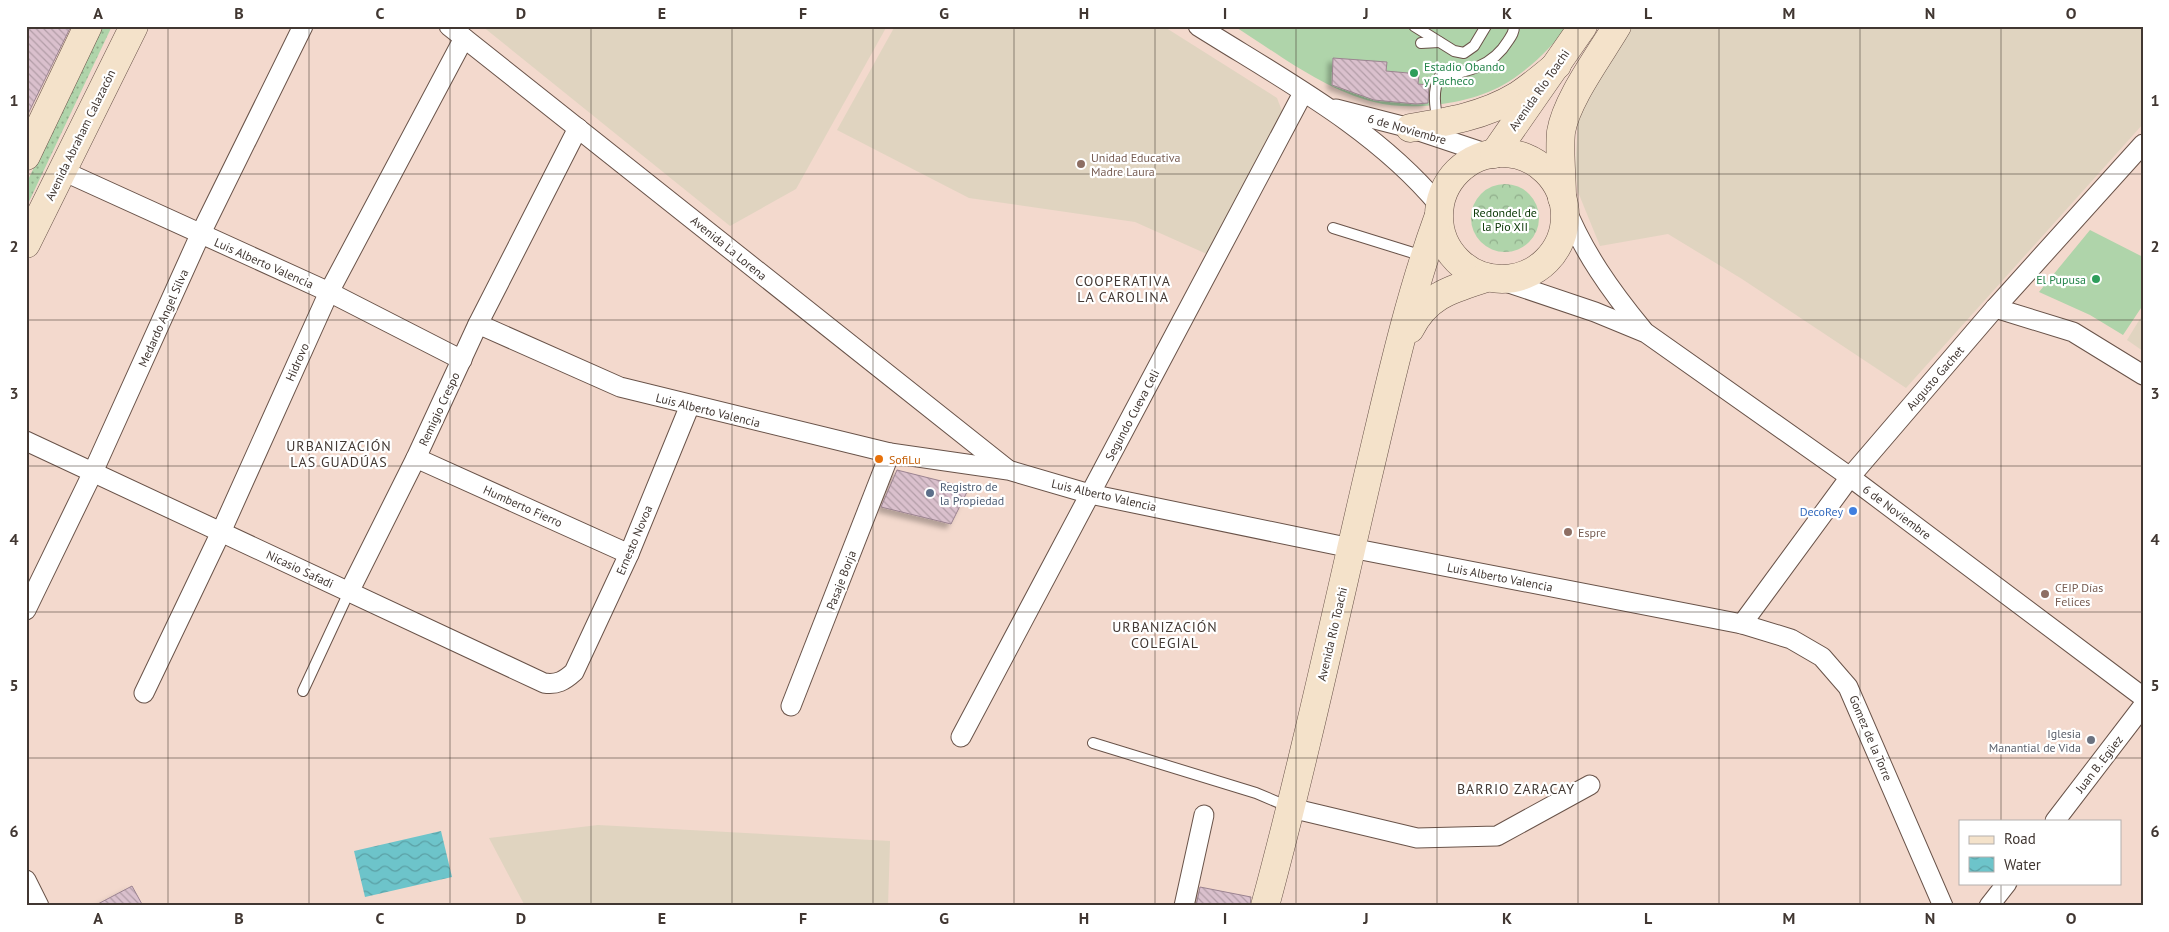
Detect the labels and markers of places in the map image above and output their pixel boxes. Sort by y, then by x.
place label: Estadio Obando y Pacheco [1424,59,1505,88]
marker: Estadio Obando y Pacheco [1408,67,1420,79]
place label: Unidad Educativa Madre Laura [1091,150,1180,179]
marker: Unidad Educativa Madre Laura [1075,158,1087,170]
place label: El Pupusa [2036,272,2086,287]
marker: El Pupusa [2090,273,2102,285]
place label: SofiLu [889,452,921,467]
marker: SofiLu [873,453,885,465]
place label: Registro de la Propiedad [940,479,1004,508]
marker: Registro de la Propiedad [924,487,936,499]
place label: DecoRey [1800,504,1843,519]
marker: DecoRey [1847,505,1859,517]
place label: Espre [1578,525,1606,540]
marker: Espre [1562,526,1574,538]
place label: CEIP Días Felices [2055,580,2103,609]
marker: CEIP Días Felices [2039,588,2051,600]
place label: Iglesia Manantial de Vida [1989,726,2081,755]
marker: Iglesia Manantial de Vida [2085,734,2097,746]

